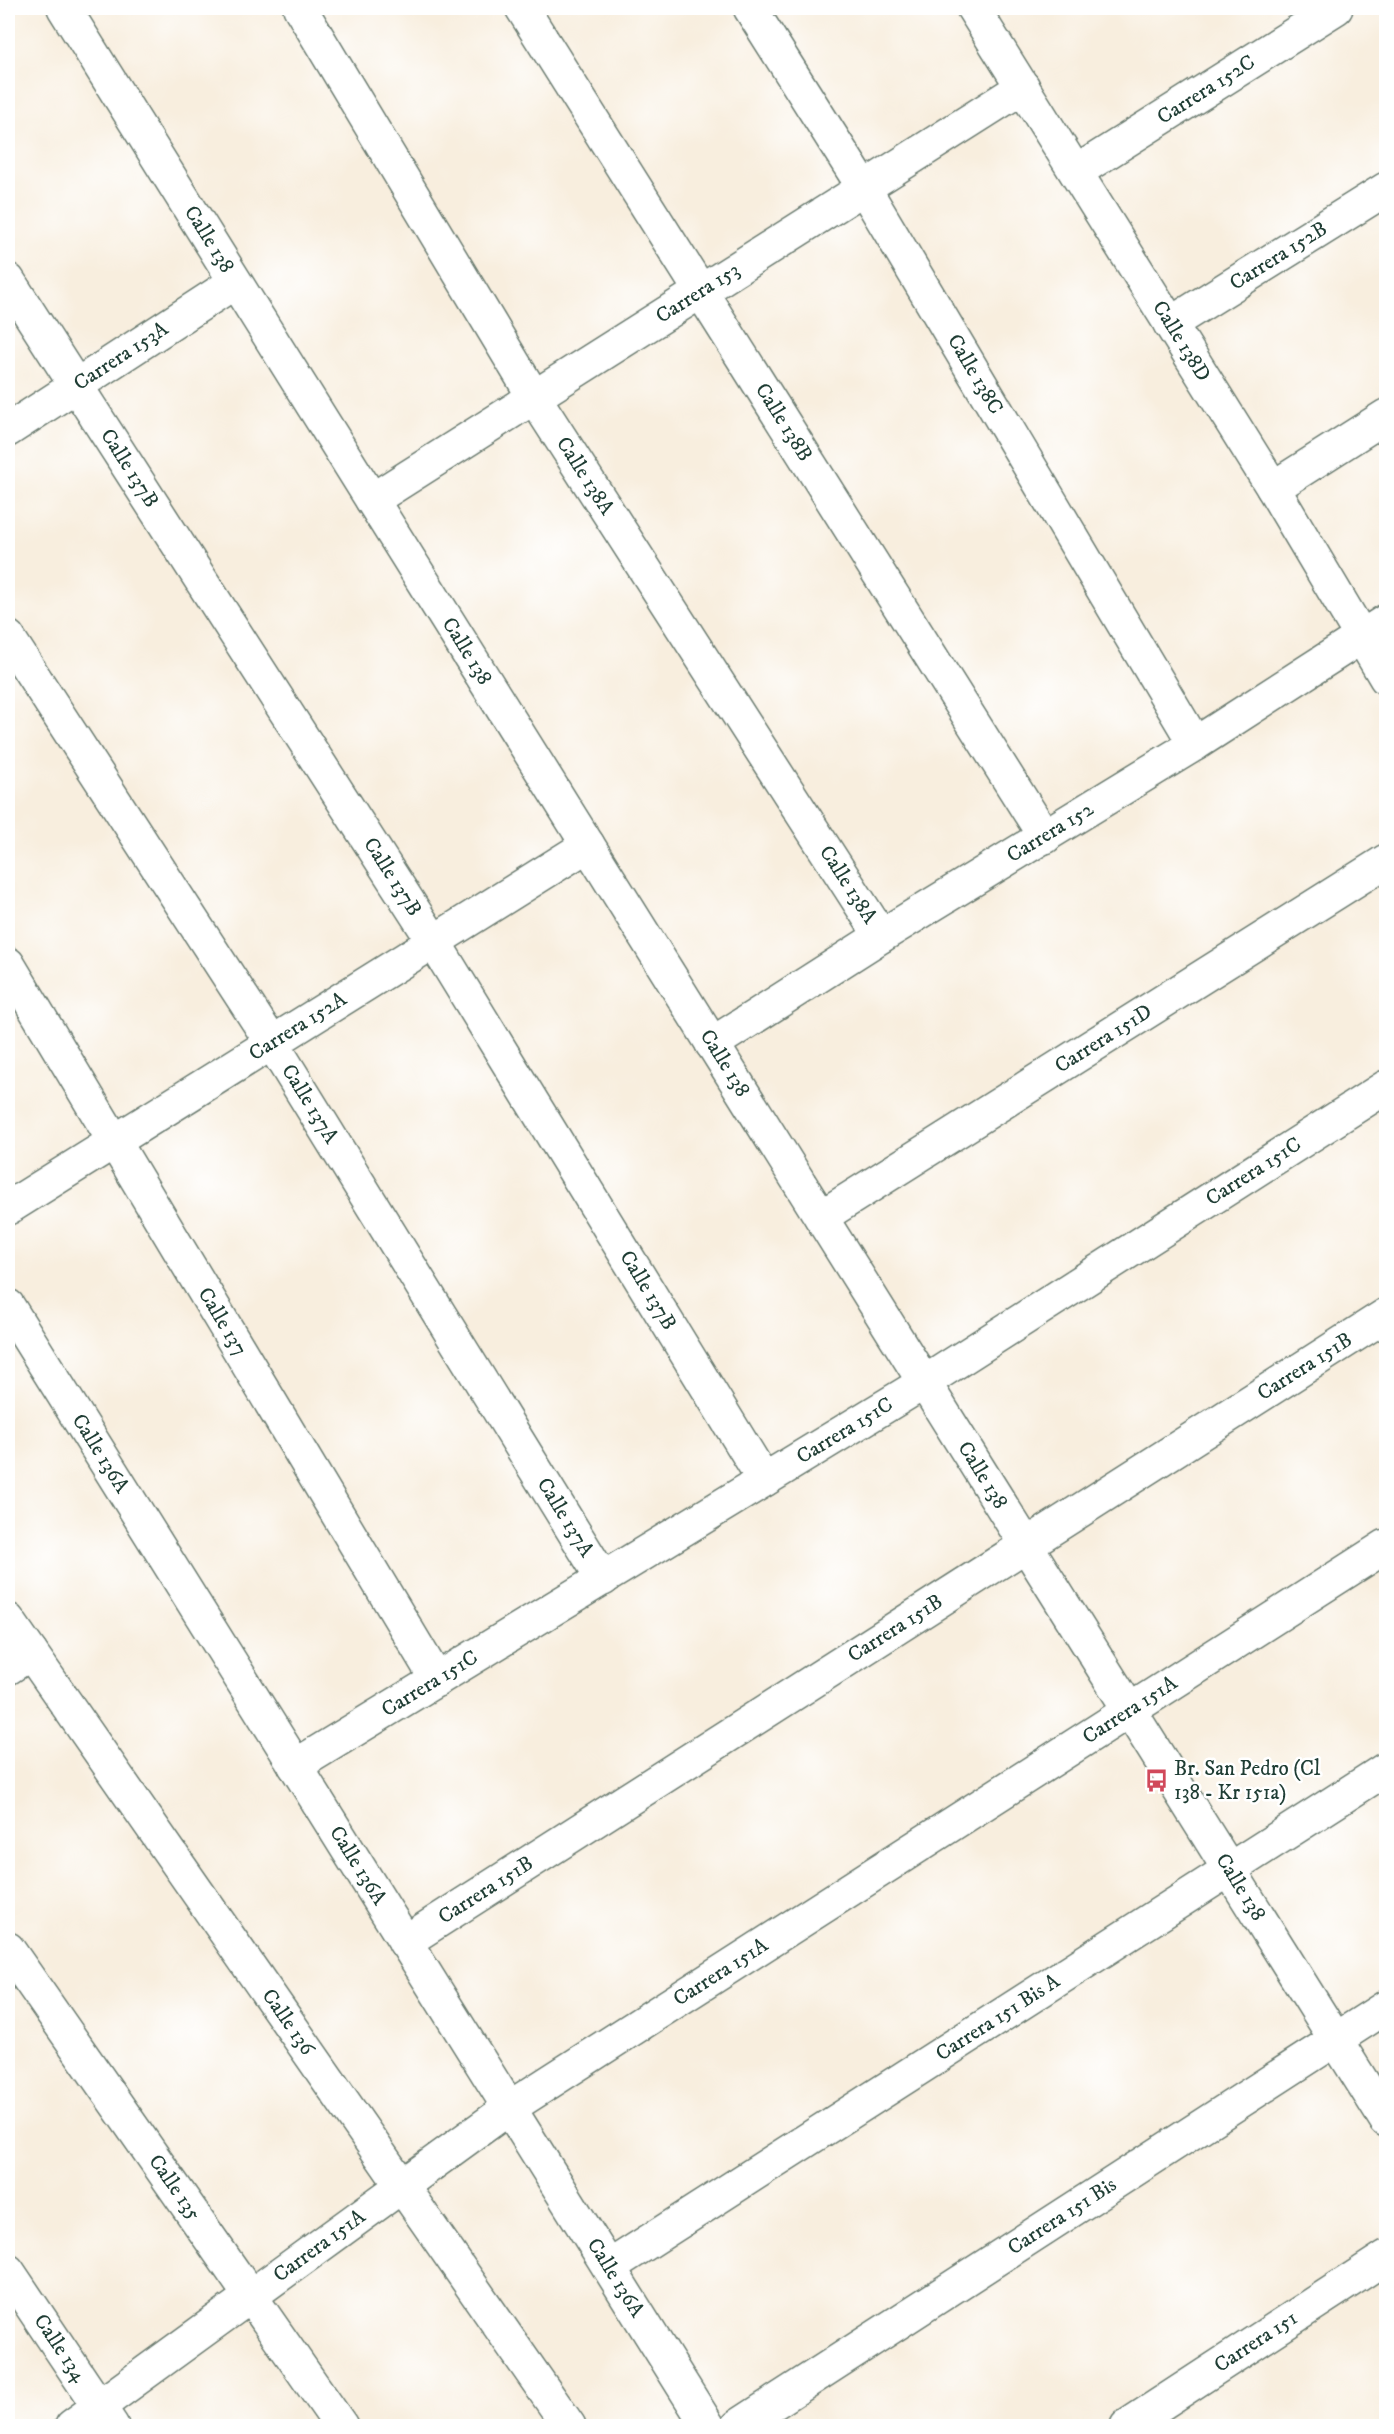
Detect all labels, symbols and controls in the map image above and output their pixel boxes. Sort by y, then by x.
street label: Carrera 152C [1152,49,1260,130]
street label: Calle 138 [178,201,240,278]
street label: Carrera 152B [1225,216,1332,296]
street label: Carrera 153 [651,257,745,329]
street label: Calle 138D [1146,296,1216,386]
street label: Carrera 153A [69,316,174,397]
street label: Calle 138C [941,330,1009,419]
street label: Calle 138B [749,378,818,467]
street label: Calle 137B [94,424,164,513]
street label: Calle 138A [550,432,620,521]
street label: Calle 138 [436,613,498,690]
street label: Carrera 152 [1002,796,1099,869]
street label: Calle 137B [357,833,427,921]
street label: Calle 138A [813,841,883,929]
street label: Carrera 152A [244,986,352,1067]
street label: Carrera 151D [1050,999,1157,1079]
street label: Calle 138 [694,1025,755,1102]
street label: Calle 137A [275,1059,344,1149]
street label: Carrera 151C [1201,1132,1306,1212]
street label: Calle 137B [613,1246,682,1335]
street label: Calle 137 [192,1283,253,1361]
street label: Carrera 151B [1253,1327,1357,1407]
street label: Carrera 151C [792,1392,898,1470]
street label: Calle 136A [66,1409,135,1499]
street label: Calle 138 [952,1437,1013,1514]
street label: Calle 137A [531,1473,600,1563]
street label: Carrera 151B [843,1589,948,1668]
street label: Carrera 151C [377,1645,483,1723]
street label: Carrera 151A [1078,1670,1183,1750]
place label: Br. San Pedro (Cl 138 - Kr 151a) [1174,1756,1321,1806]
bus stop icon: Br. San Pedro (Cl 138 - Kr 151a) [1143,1768,1169,1794]
street label: Calle 136A [323,1821,393,1911]
street label: Calle 138 [1209,1849,1271,1926]
street label: Carrera 151B [434,1850,538,1930]
street label: Carrera 151A [668,1932,774,2012]
street label: Carrera 151 Bis A [931,1968,1065,2067]
street label: Calle 136 [256,1984,321,2061]
street label: Calle 135 [143,2150,207,2226]
street label: Carrera 151 Bis [1003,2172,1121,2261]
street label: Carrera 151A [268,2203,371,2288]
street label: Calle 136A [581,2233,650,2323]
street label: Carrera 151 [1209,2305,1303,2378]
street label: Calle 134 [28,2309,92,2388]

